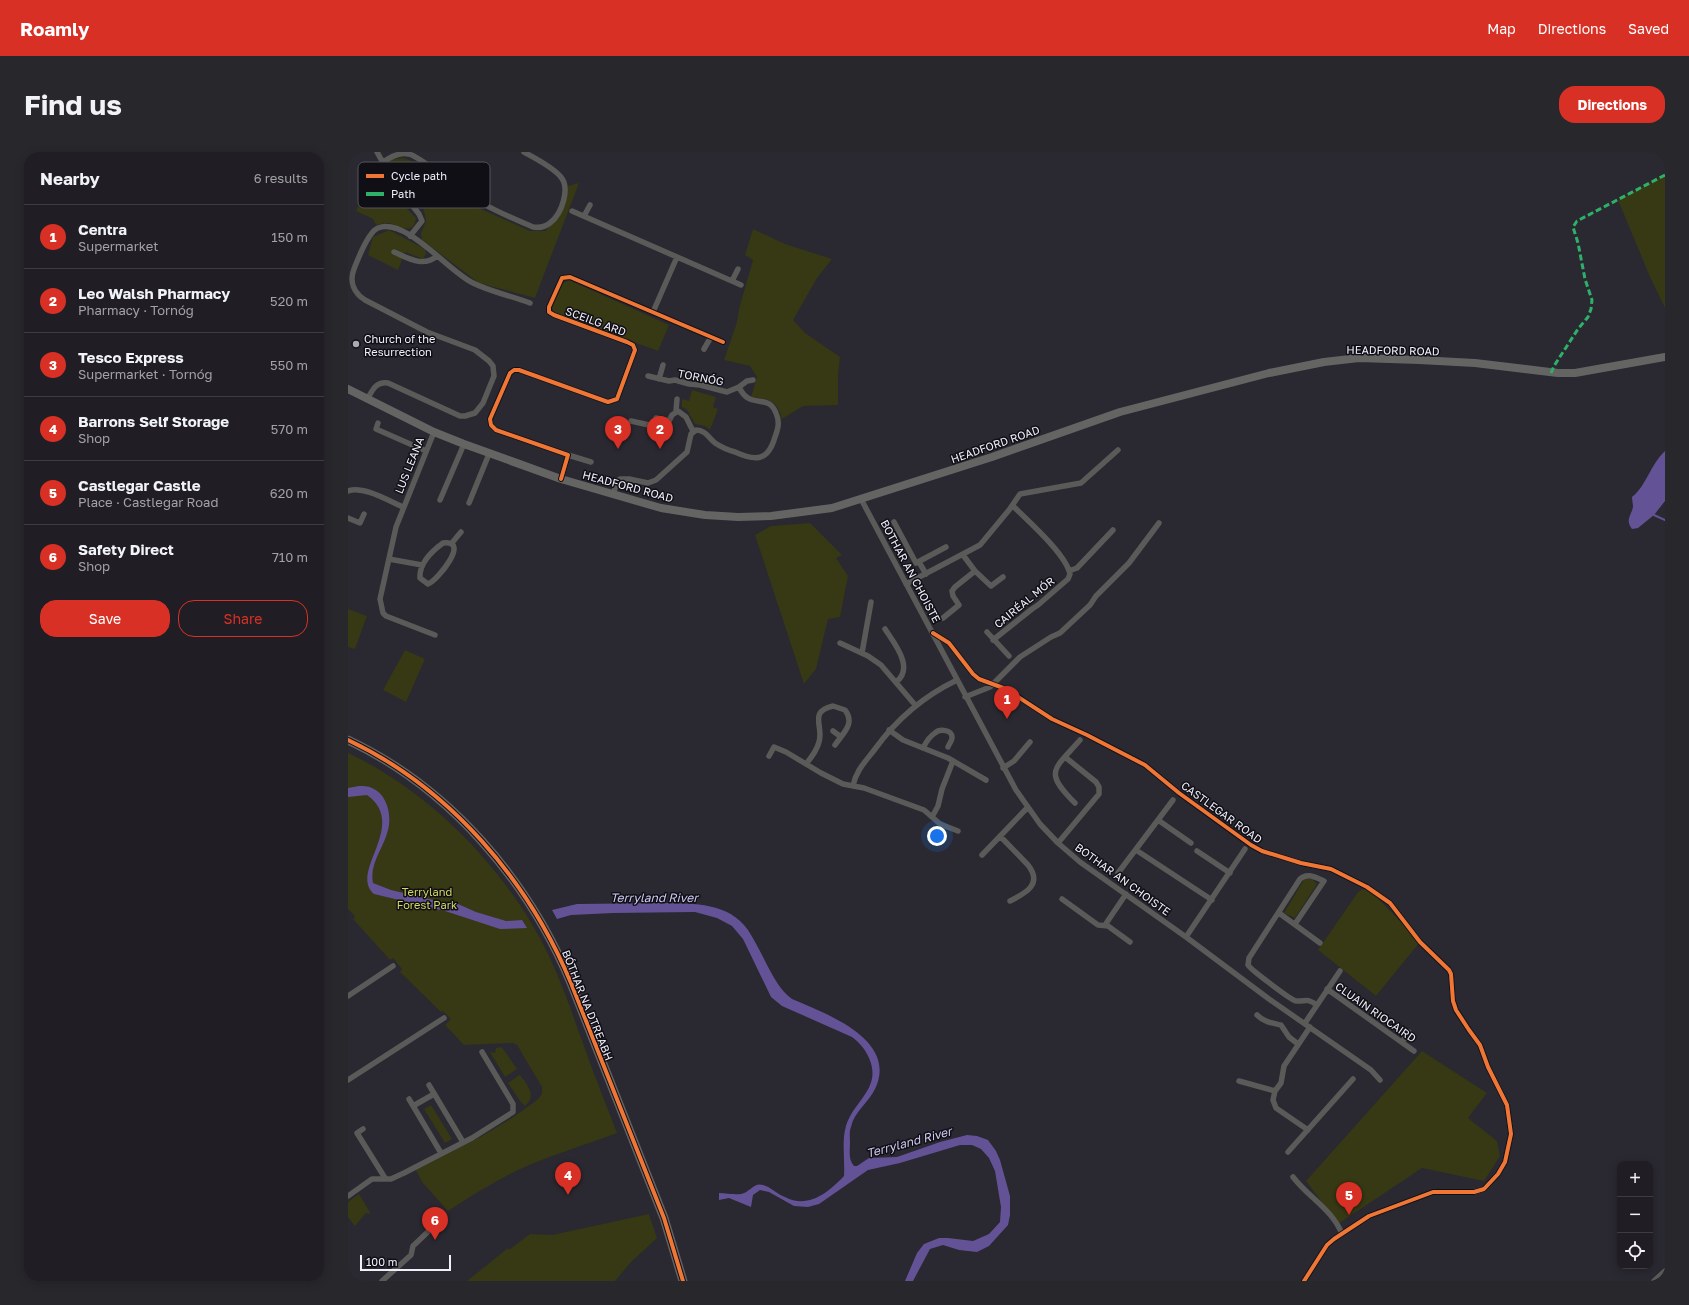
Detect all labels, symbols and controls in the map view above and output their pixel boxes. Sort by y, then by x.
text: Roamly [20,17,89,40]
text: Map [1487,20,1516,37]
text: Directions [1538,20,1606,37]
text: Saved [1628,20,1669,37]
button: Directions [1559,86,1665,123]
text: Find us [24,88,122,121]
legend [358,162,490,208]
text: Nearby [40,168,100,189]
text: Cycle path [391,169,447,182]
text: 6 results [254,170,308,186]
text: Path [391,187,415,200]
text: Centra [78,220,127,238]
text: 1 [50,229,56,245]
text: 150 m [271,229,308,245]
text: Supermarket [78,238,159,254]
text: Leo Walsh Pharmacy [78,284,230,302]
text: 2 [49,293,57,309]
text: 520 m [270,293,308,309]
text: Pharmacy · Tornóg [78,302,194,318]
street label: SCEILG ARD [564,304,628,338]
place label: Church of the Resurrection [364,332,435,358]
marker: Church of the Resurrection [351,339,361,349]
street label: HEADFORD ROAD [1346,343,1440,357]
text: Tesco Express [78,348,184,366]
text: 3 [49,357,57,373]
text: 550 m [270,357,308,373]
text: Supermarket · Tornóg [78,366,213,382]
street label: TORNÓG [677,366,725,388]
text: Barrons Self Storage [78,412,229,430]
pin: 3 [605,416,631,449]
pin: 2 [647,416,673,449]
text: 4 [49,421,57,437]
text: 570 m [271,421,308,437]
street label: HEADFORD ROAD [949,423,1041,465]
text: Shop [78,430,110,446]
street label: LUS LEANA [392,434,426,495]
street label: HEADFORD ROAD [581,468,675,504]
text: Castlegar Castle [78,476,200,494]
text: 5 [49,485,57,501]
text: 620 m [270,485,308,501]
text: Place · Castlegar Road [78,494,218,510]
street label: BOTHAR AN CHOISTE [878,517,944,625]
text: Safety Direct [78,540,174,558]
text: 6 [49,549,57,565]
text: 710 m [272,549,308,565]
text: Shop [78,558,110,574]
street label: CAIRÉAL MÓR [991,574,1057,630]
button: Save [40,600,170,637]
button: Share [178,600,308,637]
pin: 1 [994,686,1020,719]
street label: CASTLEGAR ROAD [1179,778,1265,846]
your location [927,826,947,846]
street label: BOTHAR AN CHOISTE [1073,840,1173,918]
park label: Terryland Forest Park [397,885,457,911]
water label: Terryland River [610,890,700,905]
street label: BÓTHAR NA DTREABH [560,948,616,1062]
street label: CLUAIN RIOCAIRD [1333,979,1419,1045]
water label: Terryland River [865,1123,956,1161]
map controls [1617,1161,1653,1269]
button: + [1617,1161,1653,1197]
pin: 4 [555,1162,581,1195]
pin: 5 [1336,1182,1362,1215]
button: − [1617,1197,1653,1233]
pin: 6 [422,1207,448,1240]
button: locate [1617,1233,1653,1269]
scale bar [360,1253,451,1272]
text: 100 m [366,1255,397,1268]

